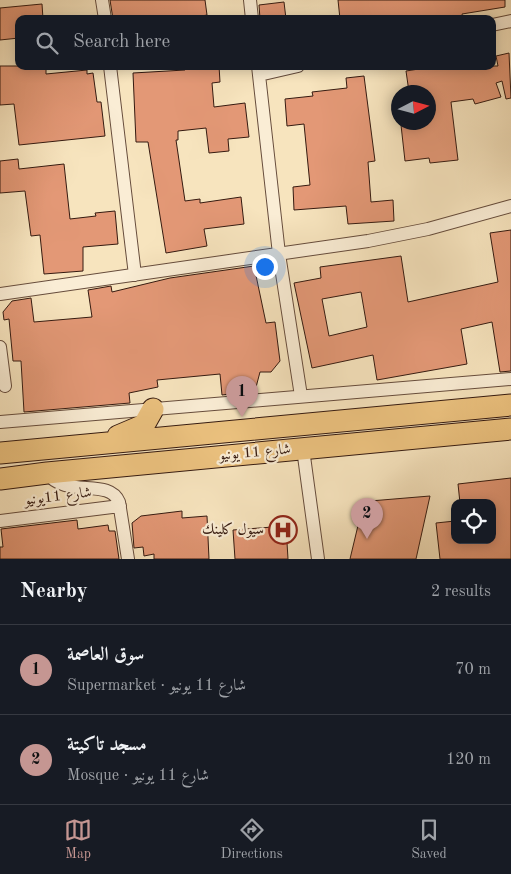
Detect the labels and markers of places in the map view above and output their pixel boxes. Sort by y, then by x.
pin: 1 [226,376,258,417]
pin: 2 [351,498,383,539]
hospital icon: سيول كلينك [268,515,298,545]
place label: سيول كلينك [202,522,264,538]

